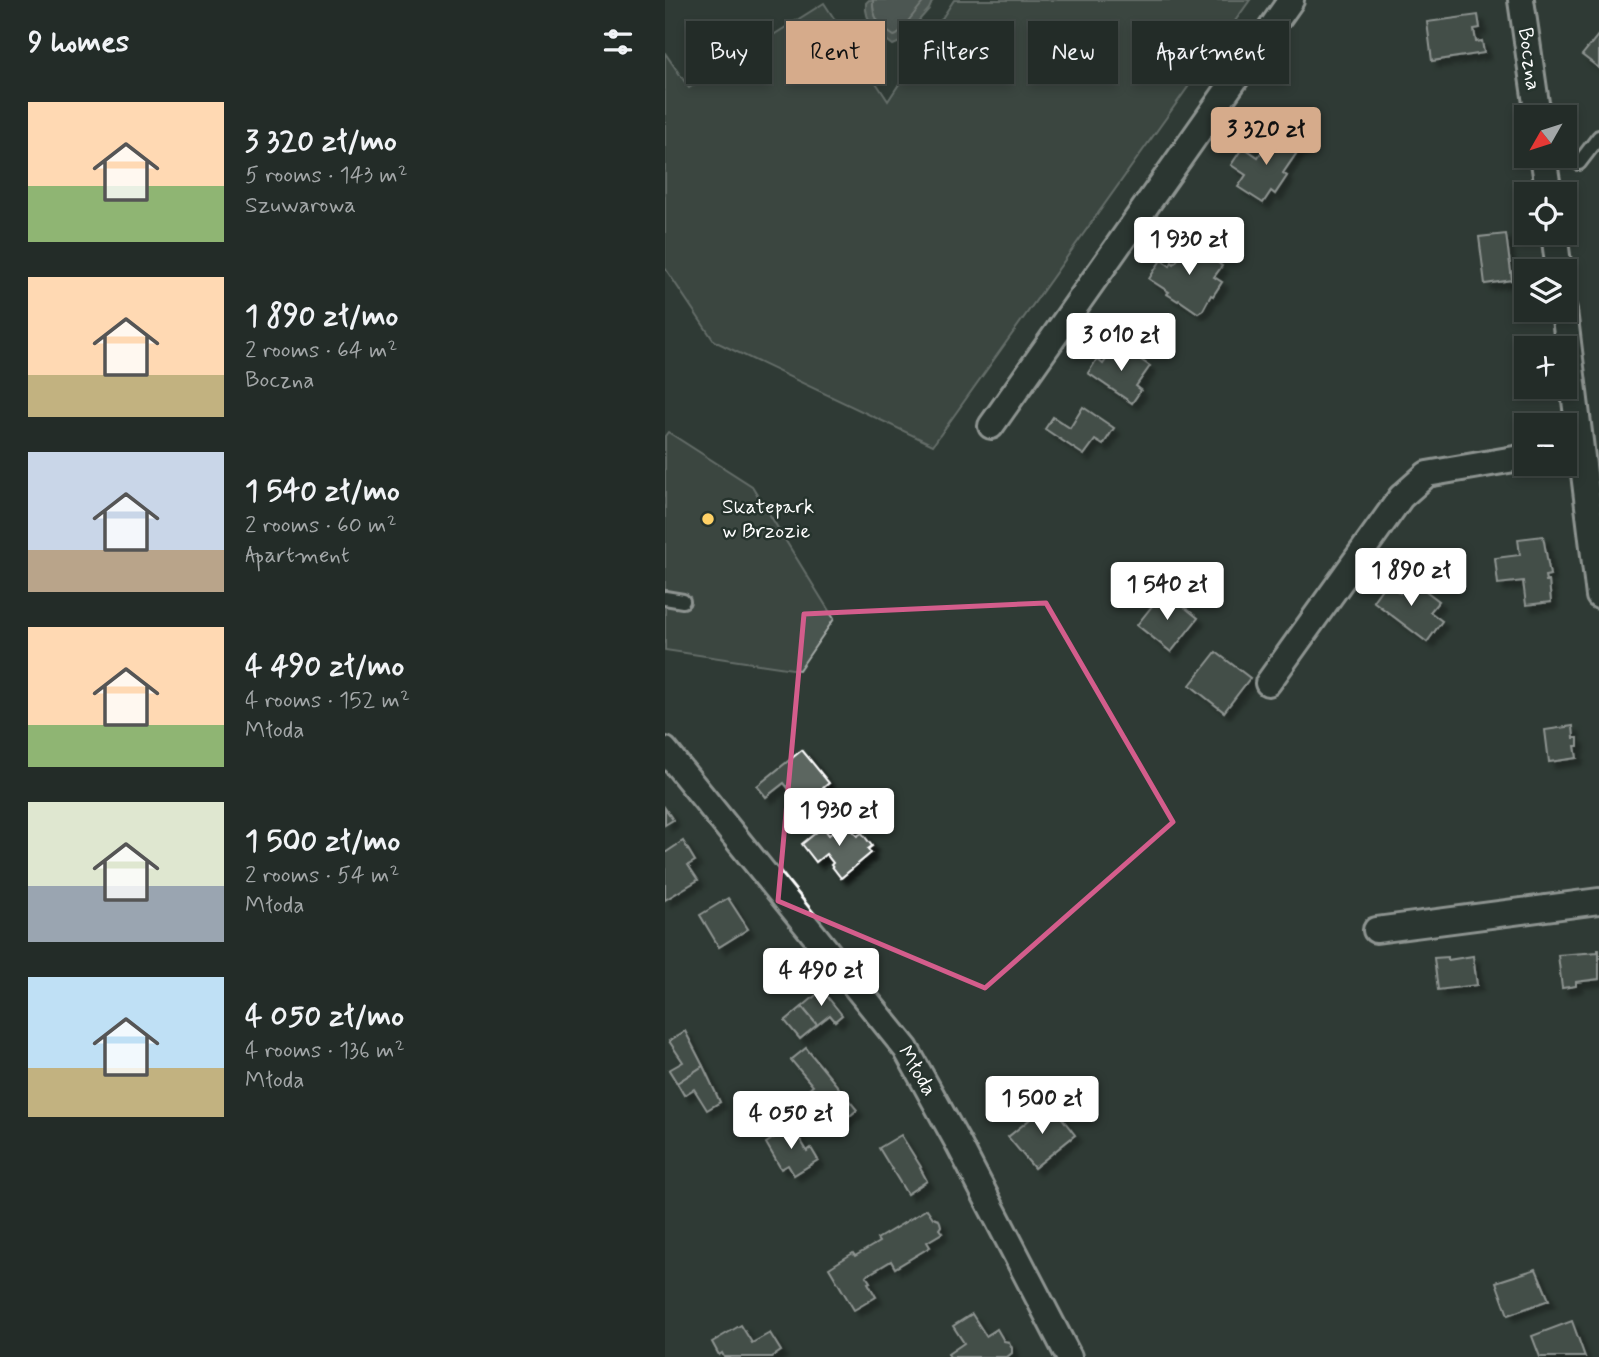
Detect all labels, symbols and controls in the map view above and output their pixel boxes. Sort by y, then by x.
chip: Buy [686,21,772,84]
chip: Rent [786,21,885,84]
chip: Filters [899,21,1014,84]
chip: New [1028,21,1118,84]
chip: Apartment [1132,21,1289,84]
text: 9 homes [28,23,129,62]
icon: filters [599,23,637,61]
street label: Boczna [1511,26,1547,92]
north arrow [1514,105,1577,168]
map controls [1514,105,1577,476]
pin: 3 320 zł [1194,108,1338,167]
text: 3 320 zł [1227,115,1305,145]
text: 3 320 zł/mo [245,122,397,161]
icon: home [84,130,168,214]
text: 5 rooms · 143 m² [245,161,408,191]
button: locate [1514,182,1577,245]
text: Szuwarowa [245,191,356,221]
pin: 1 930 zł [1117,218,1261,277]
text: 1 930 zł [1150,225,1228,255]
button: layers [1514,259,1577,322]
text: 1 890 zł/mo [245,297,398,336]
icon: home [84,305,168,389]
pin: 3 010 zł [1049,314,1193,373]
text: 3 010 zł [1083,321,1159,351]
text: 2 rooms · 64 m² [245,336,397,366]
button: + [1514,336,1577,399]
text: Boczna [245,366,314,396]
button: − [1514,413,1577,476]
text: 1 540 zł/mo [245,472,400,511]
icon: home [84,480,168,564]
place label: Skatepark w Brzozie [722,493,814,545]
text: 2 rooms · 60 m² [245,511,397,541]
marker: Skatepark w Brzozie [700,511,716,527]
text: Apartment [245,541,350,571]
pin: 1 890 zł [1339,548,1483,608]
text: 1 890 zł [1371,556,1451,586]
pin: 1 540 zł [1095,562,1239,622]
text: 1 540 zł [1127,570,1207,600]
text: 4 490 zł/mo [245,647,404,686]
icon: home [84,655,168,739]
text: 4 rooms · 152 m² [245,686,410,716]
text: Młoda [245,716,305,746]
pin: 1 930 zł [767,788,911,848]
text: 1 930 zł [800,796,878,826]
text: 1 500 zł/mo [245,822,400,861]
icon: home [84,830,168,914]
text: 2 rooms · 54 m² [245,861,399,891]
text: Młoda [245,891,305,921]
pin: 4 490 zł [749,948,893,1008]
text: 4 490 zł [779,956,863,986]
text: 4 050 zł/mo [245,997,404,1036]
icon: home [84,1005,168,1089]
text: 4 rooms · 136 m² [245,1036,405,1066]
street label: Młoda [891,1040,943,1102]
text: Młoda [245,1066,305,1096]
pin: 1 500 zł [970,1076,1114,1136]
text: 1 500 zł [1002,1084,1082,1114]
pin: 4 050 zł [719,1092,863,1151]
text: 4 050 zł [749,1099,833,1129]

